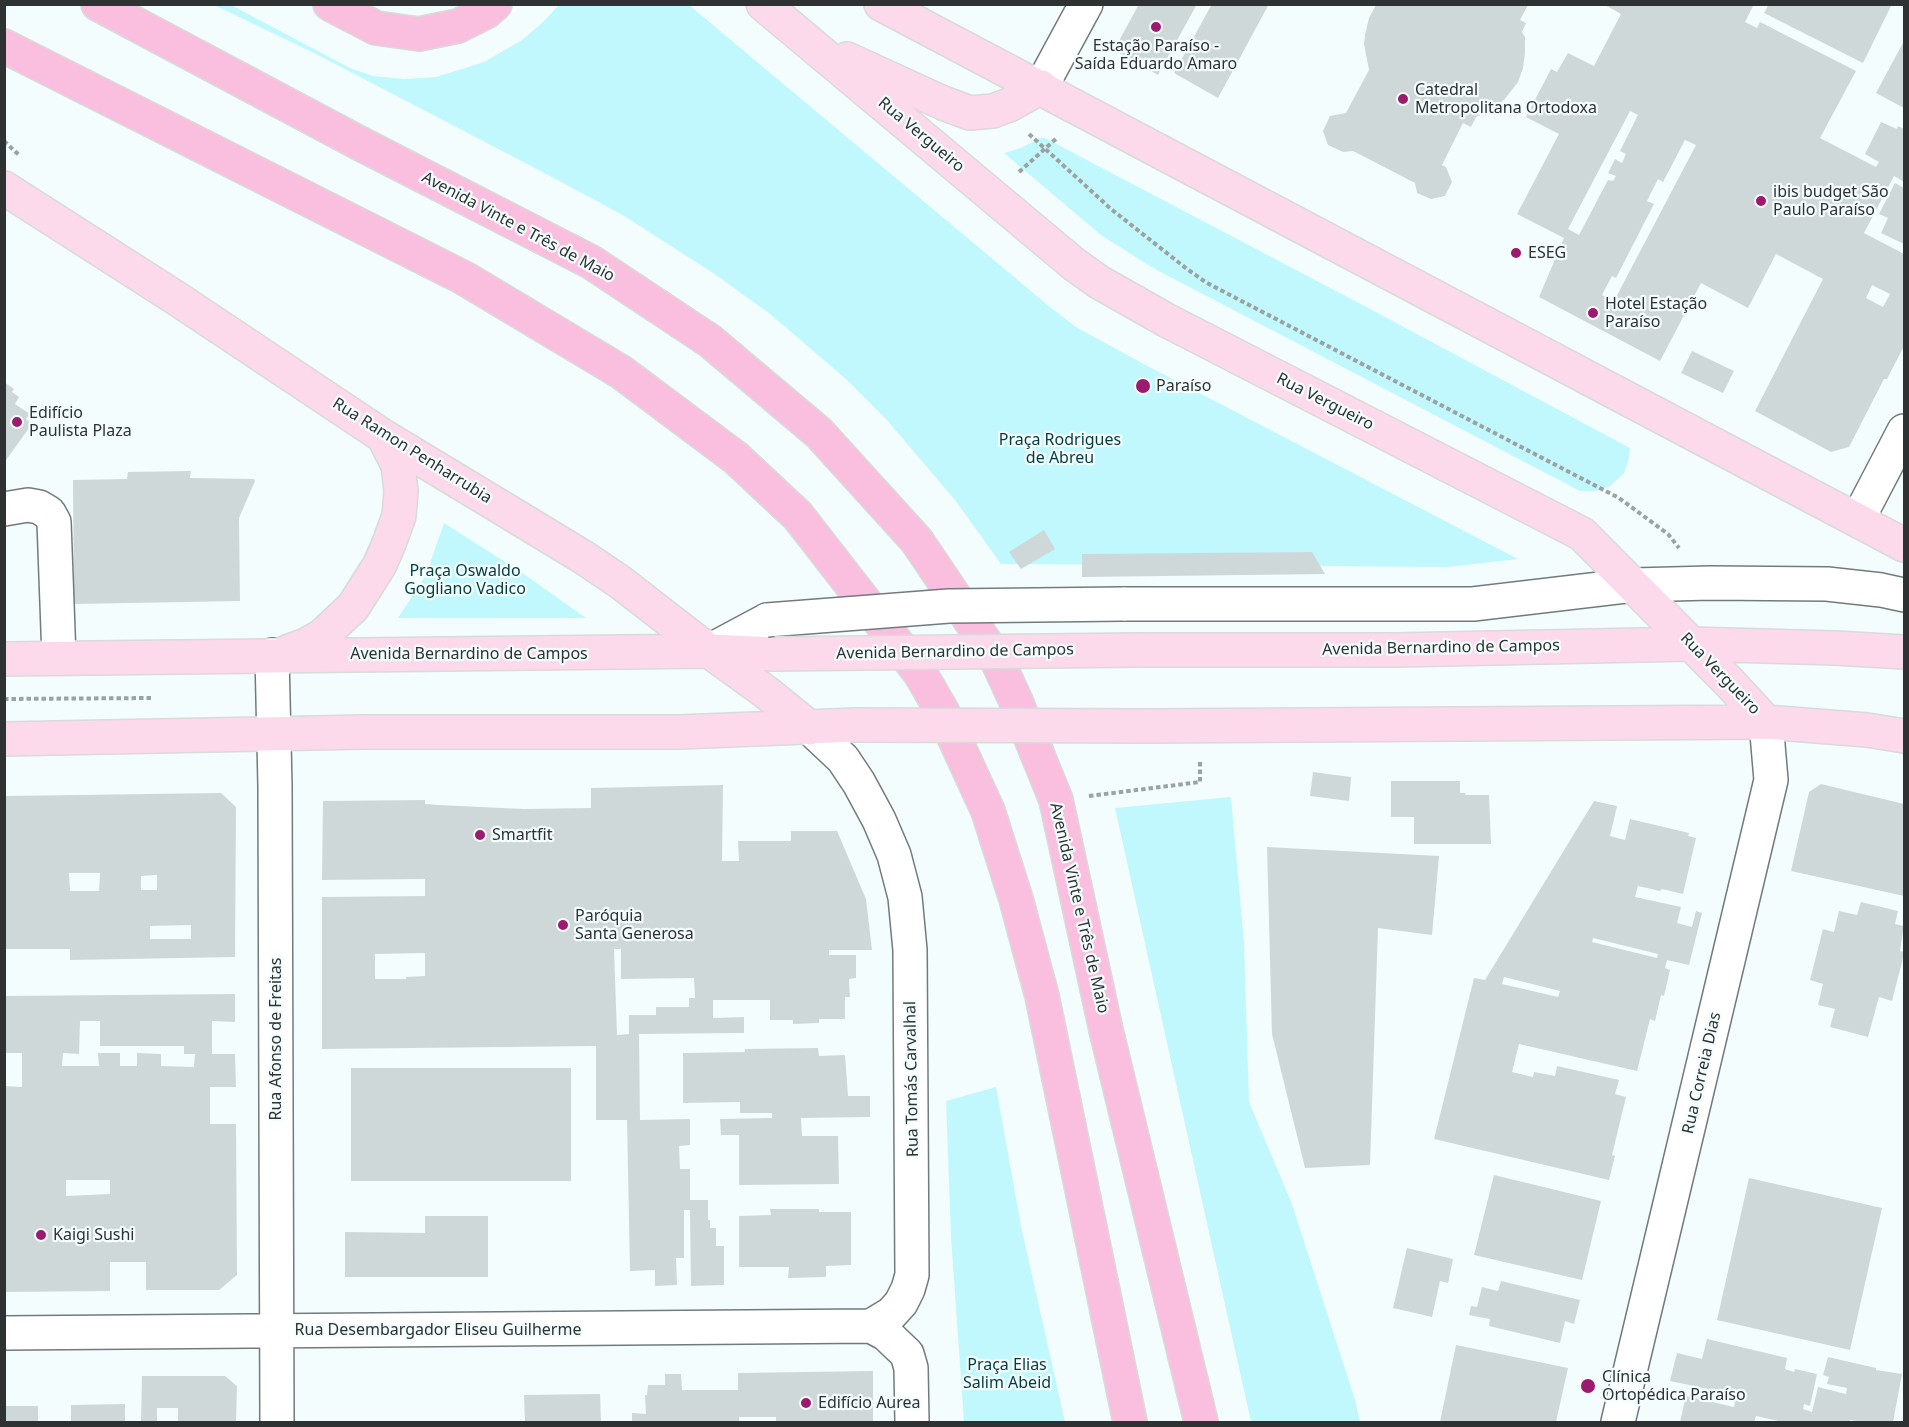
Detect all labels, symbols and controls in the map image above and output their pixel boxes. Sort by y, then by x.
marker: Estação Paraíso - Saída Eduardo Amaro [1149,20,1163,34]
place label: Estação Paraíso - Saída Eduardo Amaro [1075,36,1237,74]
place label: Catedral Metropolitana Ortodoxa [1415,80,1597,118]
marker: Catedral Metropolitana Ortodoxa [1396,92,1410,106]
street label: Rua Vergueiro [874,93,968,177]
street label: Avenida Vinte e Três de Maio [418,168,618,286]
place label: ibis budget São Paulo Paraíso [1773,182,1889,220]
marker: ibis budget São Paulo Paraíso [1754,194,1768,208]
place label: ESEG [1528,243,1566,263]
marker: ESEG [1509,246,1523,260]
place label: Hotel Estação Paraíso [1605,294,1707,332]
marker: Hotel Estação Paraíso [1586,306,1600,320]
street label: Rua Vergueiro [1273,369,1377,435]
place label: Paraíso [1156,376,1211,396]
marker: Paraíso [1134,377,1152,395]
street label: Rua Ramon Penharrubia [329,394,495,508]
place label: Edifício Paulista Plaza [29,403,132,441]
marker: Edifício Paulista Plaza [10,415,24,429]
park label: Praça Rodrigues de Abreu [999,430,1121,468]
park label: Praça Oswaldo Gogliano Vadico [404,561,526,599]
street label: Rua Vergueiro [1676,629,1764,719]
street label: Avenida Bernardino de Campos [1322,636,1560,660]
street label: Avenida Bernardino de Campos [836,640,1074,664]
street label: Avenida Bernardino de Campos [350,644,588,664]
street label: Avenida Vinte e Três de Maio [1045,801,1113,1015]
place label: Smartfit [492,825,553,845]
marker: Smartfit [473,828,487,842]
place label: Paróquia Santa Generosa [575,906,694,944]
marker: Paróquia Santa Generosa [556,918,570,932]
street label: Rua Afonso de Freitas [266,958,286,1120]
street label: Rua Tomás Carvalhal [901,1001,923,1157]
street label: Rua Correia Dias [1679,1010,1725,1136]
place label: Kaigi Sushi [53,1225,134,1245]
marker: Kaigi Sushi [34,1228,48,1242]
street label: Rua Desembargador Eliseu Guilherme [295,1320,581,1340]
park label: Praça Elias Salim Abeid [963,1355,1051,1393]
place label: Clínica Ortopédica Paraíso [1602,1367,1746,1405]
marker: Clínica Ortopédica Paraíso [1579,1377,1597,1395]
place label: Edifício Aurea [818,1393,921,1413]
marker: Edifício Aurea [799,1396,813,1410]

